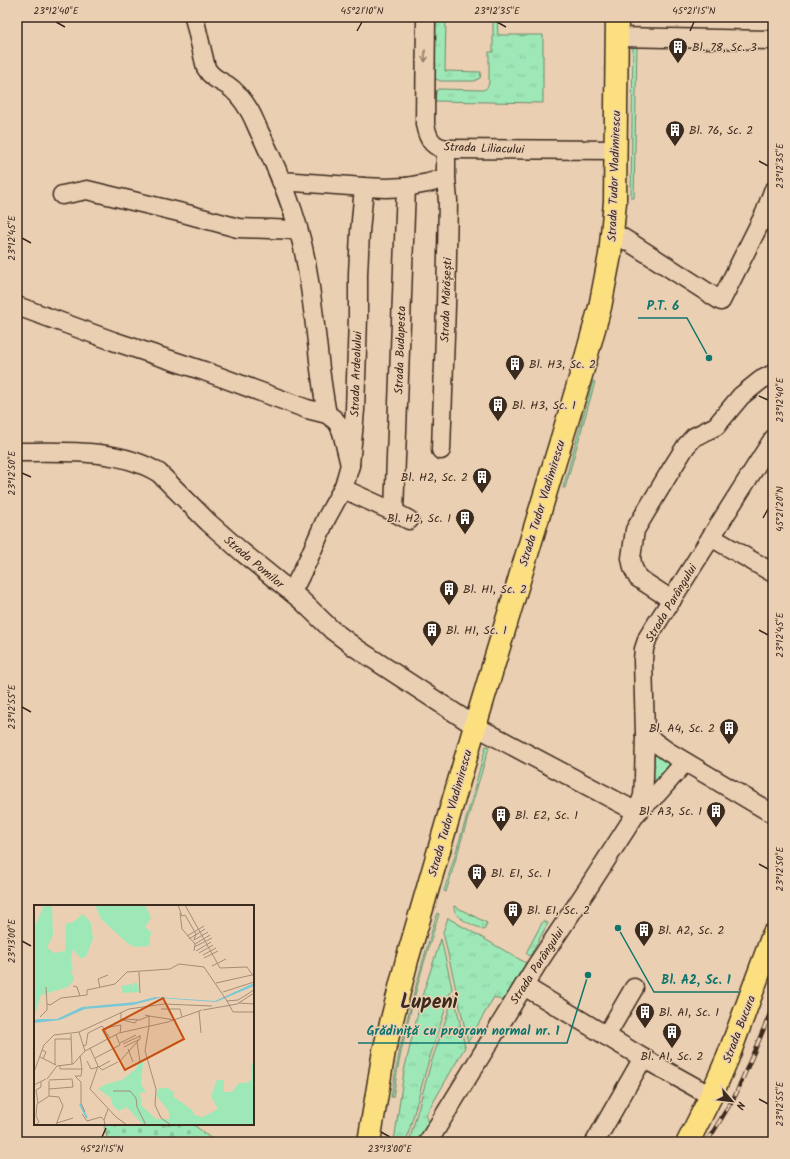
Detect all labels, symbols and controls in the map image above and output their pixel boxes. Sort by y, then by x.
text: 23°12'40"E [34,3,80,19]
text: 45°21'10"N [341,3,384,19]
text: 23°12'35"E [474,3,521,19]
text: 45°21'15"N [672,3,716,19]
building icon: Bl. 78, Sc. 3 [667,36,689,64]
place label: Bl. 78, Sc. 3 [692,38,757,57]
one-way arrow [421,49,429,62]
street label: Strada Tudor Vladimirescu [603,110,626,242]
building icon: Bl. 76, Sc. 2 [664,119,686,147]
place label: Bl. 76, Sc. 2 [689,121,753,140]
street label: Strada Liliacului [443,138,526,159]
text: 23°12'35"E [772,142,788,189]
text: 23°12'45"E [4,214,20,261]
street label: Strada Mărășești [436,256,458,343]
callout: P.T. 6 [638,293,687,318]
text: P.T. 6 [647,296,679,317]
street label: Strada Budapesta [389,305,412,395]
street label: Strada Ardealului [346,330,368,417]
building icon: Bl. H3, Sc. 2 [504,353,526,381]
place label: Bl. H3, Sc. 2 [529,355,596,374]
text: 23°12'40"E [772,376,788,422]
building icon: Bl. H3, Sc. 1 [487,394,509,422]
place label: Bl. H3, Sc. 1 [512,396,576,415]
street label: Strada Tudor Vladimirescu [514,437,571,569]
text: 23°12'50"E [4,449,20,495]
building icon: Bl. H2, Sc. 2 [471,466,493,494]
place label: Bl. H2, Sc. 2 [401,468,468,487]
text: 45°21'20"N [772,486,788,532]
building icon: Bl. H2, Sc. 1 [454,507,476,535]
place label: Bl. H2, Sc. 1 [387,509,451,528]
street label: Strada Pomilor [219,531,289,594]
street label: Strada Parângului [641,560,703,646]
building icon: Bl. H1, Sc. 2 [438,578,460,606]
place label: Bl. H1, Sc. 2 [463,580,527,599]
text: 23°12'45"E [772,611,788,658]
building icon: Bl. H1, Sc. 1 [421,619,443,647]
place label: Bl. H1, Sc. 1 [446,621,507,640]
text: 23°12'55"E [4,683,20,730]
building icon: Bl. A4, Sc. 2 [718,717,740,745]
place label: Bl. A4, Sc. 2 [649,719,715,738]
street label: Strada Tudor Vladimirescu [423,747,478,879]
building icon: Bl. A3, Sc. 1 [705,800,727,828]
place label: Bl. A3, Sc. 1 [639,802,702,821]
building icon: Bl. E2, Sc. 1 [490,804,512,832]
place label: Bl. E2, Sc. 1 [515,806,578,825]
text: 23°12'50"E [772,845,788,891]
building icon: Bl. E1, Sc. 1 [466,862,488,890]
place label: Bl. E1, Sc. 1 [491,864,551,883]
building icon: Bl. E1, Sc. 2 [502,899,524,927]
place label: Bl. E1, Sc. 2 [527,901,590,920]
inset map [34,905,254,1125]
text: 23°13'00"E [4,918,20,963]
building icon: Bl. A2, Sc. 2 [633,919,655,947]
place label: Bl. A2, Sc. 2 [658,921,724,940]
street label: Strada Parângului [505,923,570,1008]
callout: Bl. A2, Sc. 1 [654,967,739,992]
text: Bl. A2, Sc. 1 [661,970,731,991]
district label: Lupeni [400,987,459,1019]
street label: Strada Bucura [718,992,761,1066]
building icon: Bl. A1, Sc. 1 [634,1001,656,1029]
place label: Bl. A1, Sc. 1 [659,1003,719,1022]
callout: Grădiniță cu program normal nr. 1 [358,1018,567,1043]
text: Grădiniță cu program normal nr. 1 [367,1021,559,1042]
building icon: Bl. A1, Sc. 2 [661,1021,683,1049]
place label: Bl. A1, Sc. 2 [640,1047,704,1066]
text: 23°12'55"E [772,1080,788,1127]
north arrow [712,1081,752,1121]
text: N [730,1098,750,1113]
text: 45°21'15"N [80,1141,124,1157]
text: 23°13'00"E [368,1141,413,1157]

